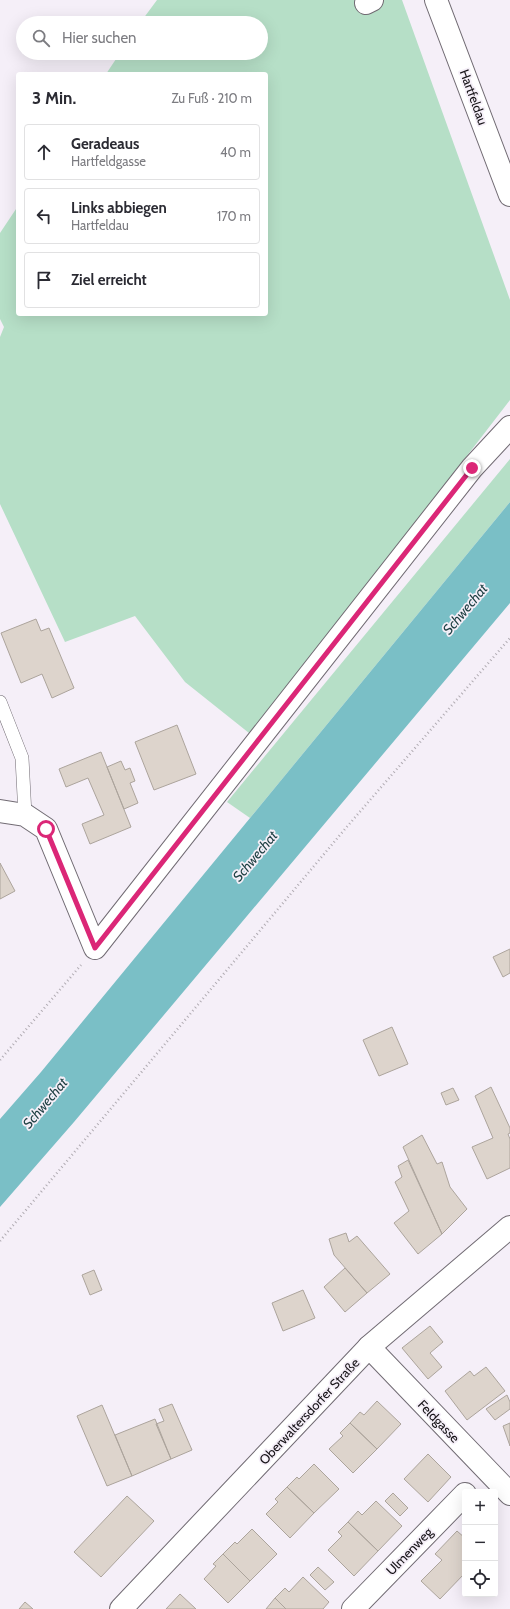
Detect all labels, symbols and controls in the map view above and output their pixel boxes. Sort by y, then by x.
search box [16,16,268,60]
icon: search [30,27,52,49]
text: Hier suchen [62,29,137,47]
street label: Hartfeldau [457,67,491,127]
text: 3 Min. [32,88,76,108]
text: Zu Fuß · 210 m [172,90,252,106]
text: Geradeaus [71,135,139,153]
icon: ahead [33,141,55,163]
text: 40 m [220,144,251,160]
text: Hartfeldgasse [71,153,146,169]
text: Links abbiegen [71,199,167,217]
icon: left [33,205,55,227]
text: 170 m [217,208,251,224]
text: Hartfeldau [71,217,129,233]
icon: arrive [33,269,55,291]
text: Ziel erreicht [71,271,147,289]
route end [463,459,481,477]
water label: Schwechat [439,579,492,638]
route start [37,820,55,838]
water label: Schwechat [229,826,282,885]
water label: Schwechat [19,1073,72,1132]
street label: Oberwaltersdorfer Straße [256,1354,363,1467]
street label: Feldgasse [415,1396,463,1446]
map controls [462,1489,498,1597]
button: + [462,1489,498,1525]
street label: Ulmenweg [382,1523,436,1578]
button: − [462,1525,498,1561]
button: locate [462,1561,498,1597]

